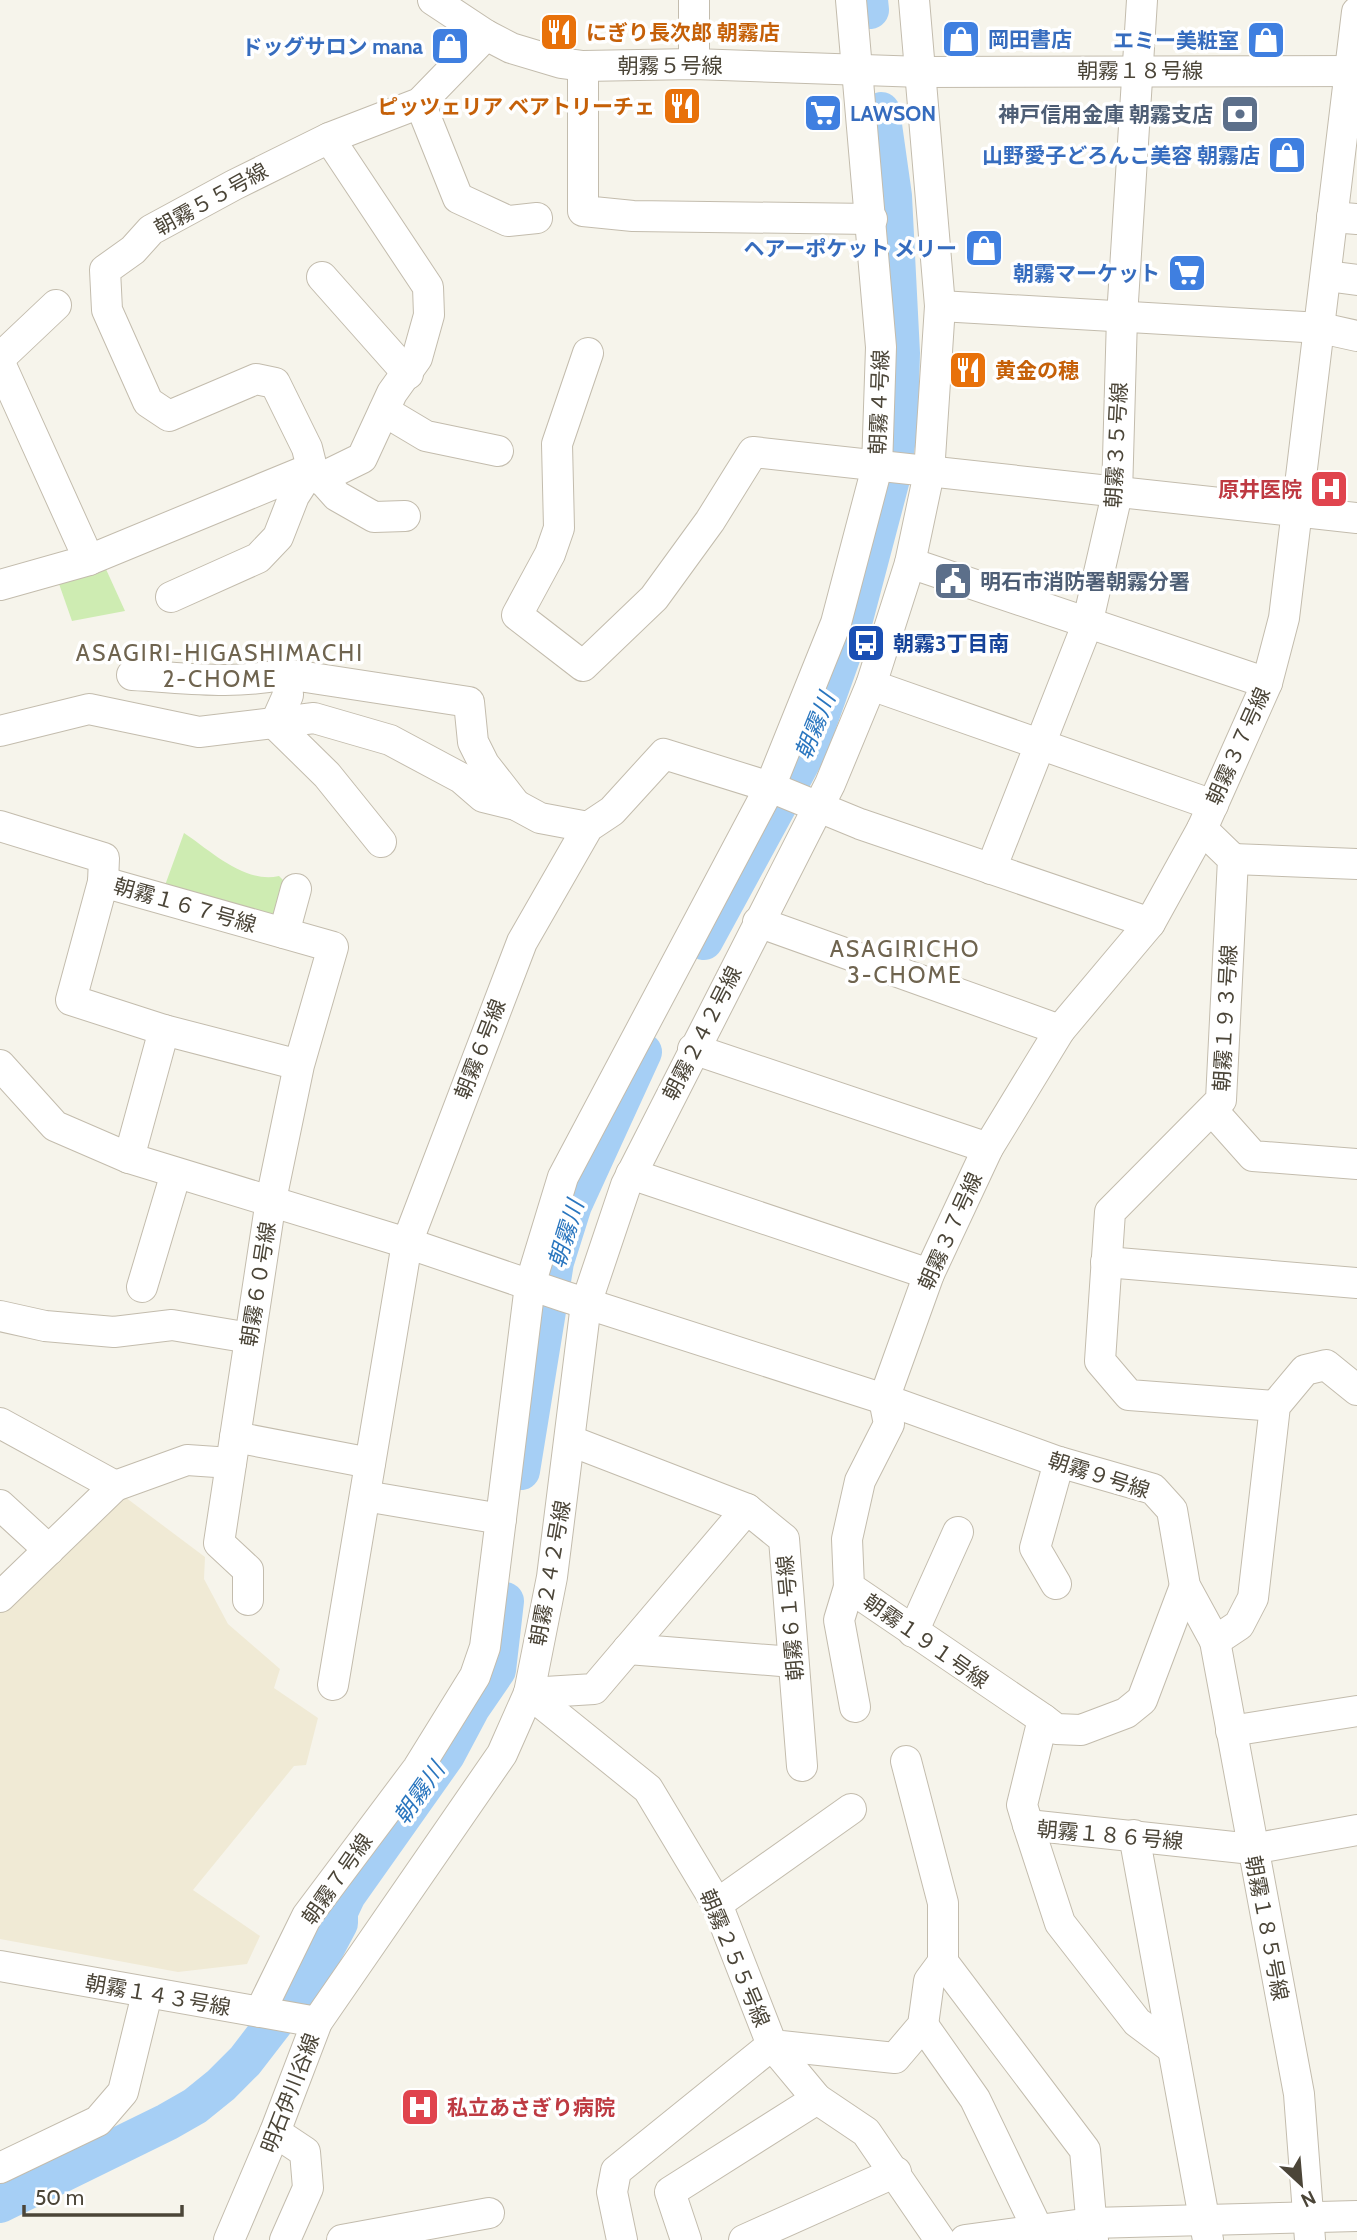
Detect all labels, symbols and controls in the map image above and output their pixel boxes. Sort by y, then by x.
restaurant icon: にぎり長次郎 朝霧店 [538,11,580,53]
shop icon: 岡田書店 [940,18,982,60]
shop icon: エミー美粧室 [1245,19,1287,61]
place label: にぎり長次郎 朝霧店 [586,20,780,45]
shop icon: ドッグサロン mana [429,25,471,67]
place label: 岡田書店 [988,27,1072,52]
place label: エミー美粧室 [1113,28,1239,53]
place label: ドッグサロン mana [242,34,424,59]
street label: 朝霧５号線 [618,53,723,78]
street label: 朝霧１８号線 [1077,58,1203,83]
restaurant icon: ピッツェリア ベアトリーチェ [661,85,703,127]
supermarket icon: LAWSON [802,92,844,134]
bank icon: 神戸信用金庫 朝霧支店 [1219,93,1261,135]
place label: ピッツェリア ベアトリーチェ [377,94,655,119]
place label: LAWSON [850,101,936,126]
place label: 神戸信用金庫 朝霧支店 [998,102,1213,127]
shop icon: 山野愛子どろんこ美容 朝霧店 [1266,134,1308,176]
place label: 山野愛子どろんこ美容 朝霧店 [982,143,1260,168]
street label: 朝霧５５号線 [150,158,272,240]
shop icon: ヘアーポケット メリー [963,227,1005,269]
place label: ヘアーポケット メリー [744,236,957,261]
supermarket icon: 朝霧マーケット [1166,252,1208,294]
place label: 朝霧マーケット [1013,261,1160,286]
street label: 朝霧４号線 [865,349,893,455]
restaurant icon: 黄金の穂 [947,349,989,391]
place label: 黄金の穂 [995,358,1079,383]
street label: 朝霧３５号線 [1100,381,1132,509]
hospital icon: 原井医院 [1308,468,1350,510]
place label: 原井医院 [1218,477,1302,502]
public building icon: 明石市消防署朝霧分署 [932,560,974,602]
place label: 明石市消防署朝霧分署 [980,569,1190,594]
bus stop icon: 朝霧3丁目南 [845,622,887,664]
place label: 朝霧3丁目南 [893,631,1009,656]
district label: ASAGIRI-HIGASHIMACHI 2-CHOME [76,639,364,693]
street label: 朝霧３７号線 [1201,683,1275,809]
water label: 朝霧川 [789,686,842,763]
street label: 朝霧１６７号線 [111,873,259,937]
district label: ASAGIRICHO 3-CHOME [830,935,980,989]
street label: 朝霧１９３号線 [1209,944,1241,1092]
street label: 朝霧２４２号線 [657,962,747,1104]
street label: 朝霧６号線 [450,996,510,1102]
street label: 朝霧３７号線 [913,1168,987,1294]
water label: 朝霧川 [543,1194,590,1271]
street label: 朝霧６０号線 [236,1220,280,1348]
street label: 朝霧９号線 [1045,1447,1153,1503]
street label: 朝霧２４２号線 [525,1498,575,1648]
street label: 朝霧６１号線 [772,1554,808,1682]
street label: 朝霧１９１号線 [859,1589,993,1693]
water label: 朝霧川 [388,1754,452,1829]
street label: 朝霧１８６号線 [1036,1816,1184,1854]
street label: 朝霧７号線 [297,1829,377,1929]
street label: 朝霧１８５号線 [1241,1853,1293,2003]
street label: 朝霧２５５号線 [695,1885,775,2031]
street label: 朝霧１４３号線 [83,1970,233,2020]
street label: 明石伊川谷線 [256,2030,324,2156]
hospital icon: 私立あさぎり病院 [399,2086,441,2128]
place label: 私立あさぎり病院 [447,2095,615,2120]
north arrow [1266,2149,1336,2219]
scale bar [24,2174,182,2218]
text: 50 m [35,2185,84,2210]
text: N [1297,2186,1319,2212]

